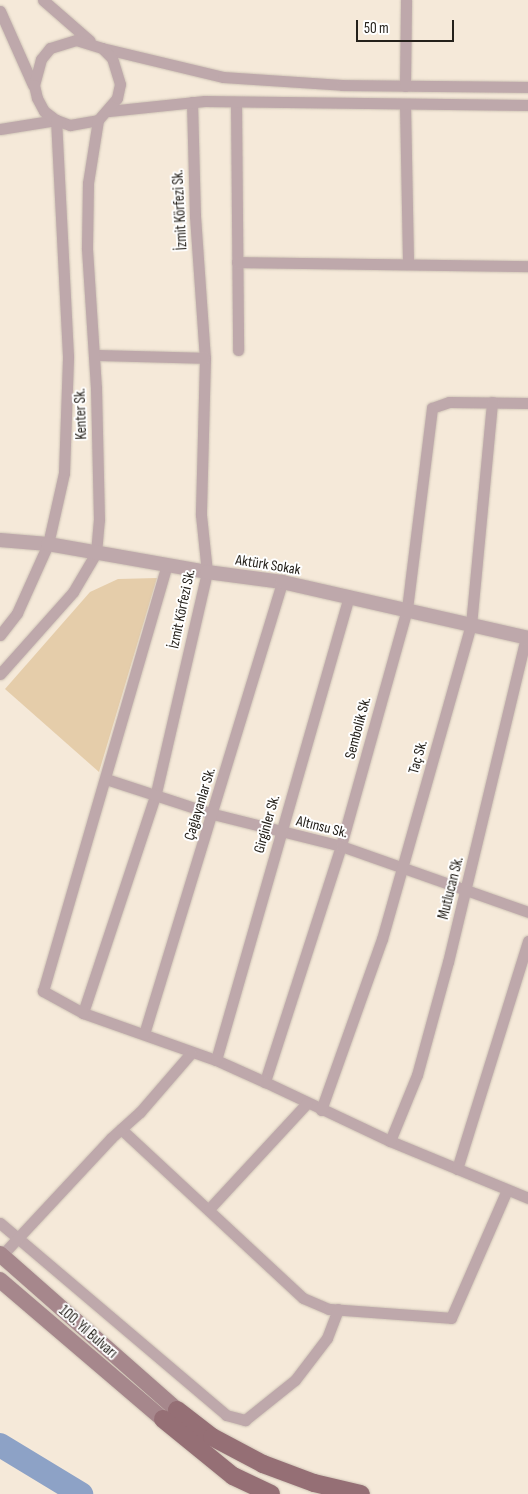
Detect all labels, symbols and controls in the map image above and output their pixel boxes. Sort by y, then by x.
scale bar [358,10,456,42]
text: 50 m [364,19,389,38]
street label: İzmit Körfezi Sk. [169,169,191,251]
street label: Kenter Sk. [71,388,91,440]
street label: Aktürk Sokak [234,551,302,579]
street label: İzmit Körfezi Sk. [165,568,199,650]
street label: Sembolik Sk. [341,695,375,761]
street label: Taç Sk. [405,738,431,776]
street label: Çağlayanlar Sk. [180,765,220,843]
street label: Girginler Sk. [250,793,284,855]
street label: Altınsu Sk. [294,812,350,842]
street label: Mutlucan Sk. [435,855,467,921]
street label: 100. Yıl Bulvarı [55,1302,121,1362]

